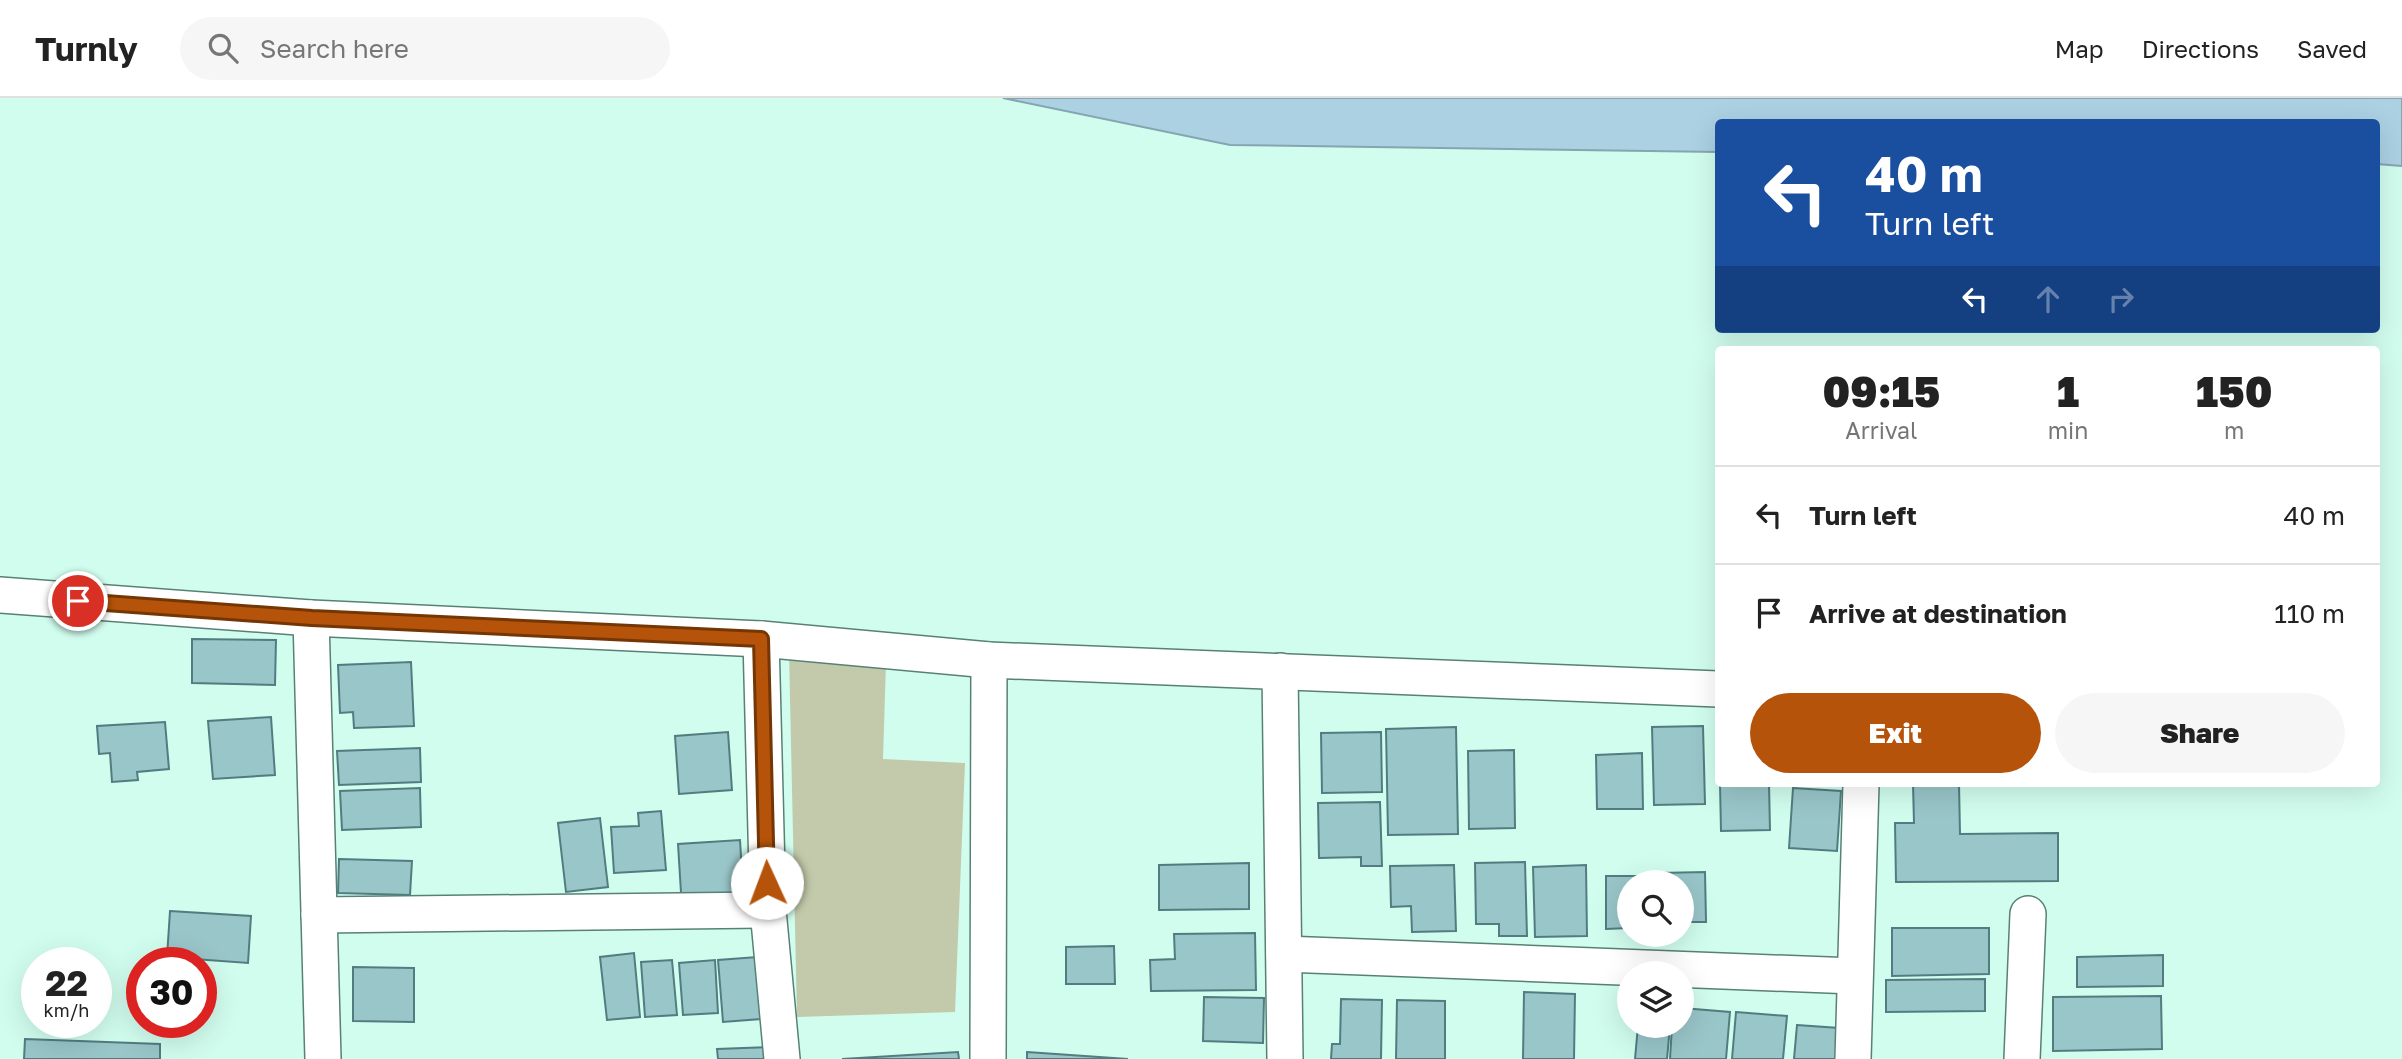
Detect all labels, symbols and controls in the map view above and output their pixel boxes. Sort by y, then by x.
search box [180,17,670,80]
text: Turnly [35,29,138,68]
icon: search [204,29,242,67]
text: Search here [260,33,409,64]
text: Map [2055,34,2104,63]
text: Directions [2142,34,2259,63]
text: Saved [2297,34,2367,63]
text: 40 m [1865,144,1983,203]
icon: left [1750,147,1841,238]
text: Turn left [1865,204,1994,242]
icon: left [1956,280,1994,318]
icon: ahead [2029,280,2067,318]
icon: right [2102,280,2140,318]
text: 09:15 [1823,366,1940,416]
text: 1 [2057,366,2079,416]
text: 150 [2196,366,2272,416]
text: Arrival [1845,416,1917,444]
text: min [2048,416,2088,444]
text: m [2224,416,2244,444]
icon: left [1750,496,1788,534]
text: Turn left [1809,500,1917,531]
text: 40 m [2284,500,2345,531]
pin [48,571,108,631]
icon: arrive [59,582,97,620]
icon: arrive [1750,594,1788,632]
text: Arrive at destination [1809,598,2067,629]
text: 110 m [2274,598,2345,629]
button: Exit [1750,693,2041,773]
button: Share [2055,693,2345,773]
position arrow [730,846,804,920]
map controls [1617,870,1694,1038]
button: search [1617,870,1694,947]
speed limit sign: 30 [126,947,217,1038]
button: layers [1617,961,1694,1038]
text: 22 [45,962,88,1004]
text: km/h [44,999,89,1021]

